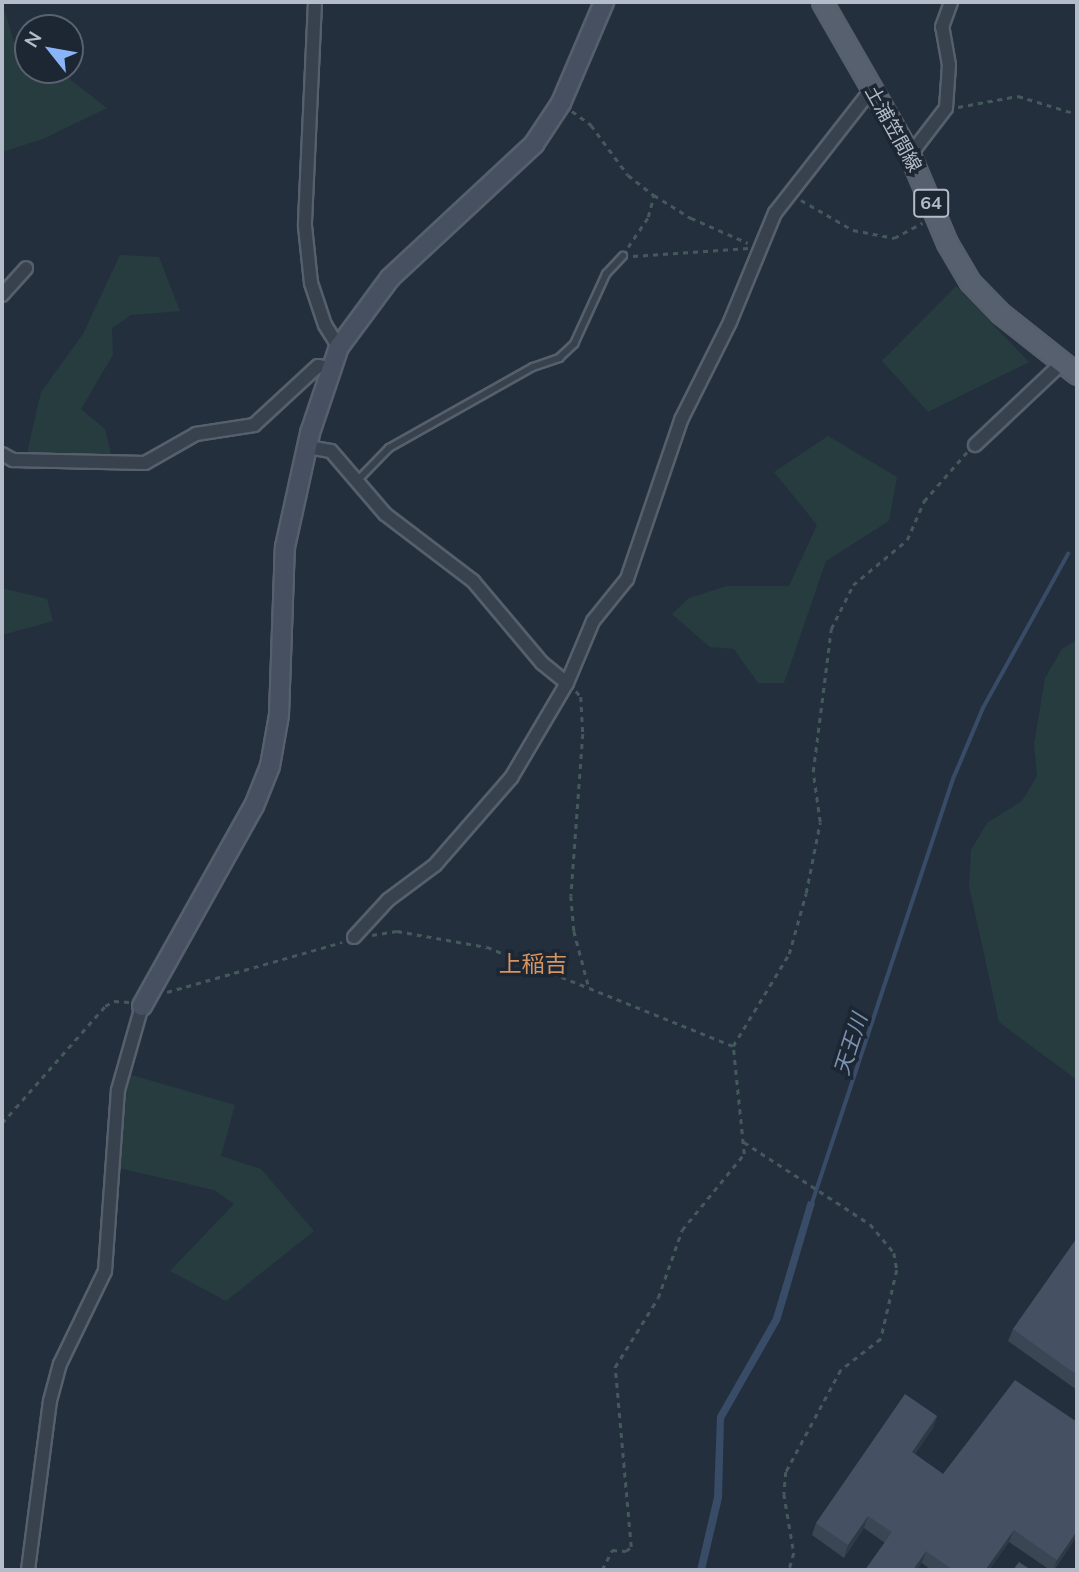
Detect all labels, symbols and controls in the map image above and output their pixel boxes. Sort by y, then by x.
north arrow [14,14,84,84]
text: N [19,27,47,52]
street label: 土浦笠間線 [860,82,926,176]
road number: 64 [912,188,950,218]
district label: 上稲吉 [499,950,567,978]
water label: 天王川 [828,1010,872,1078]

